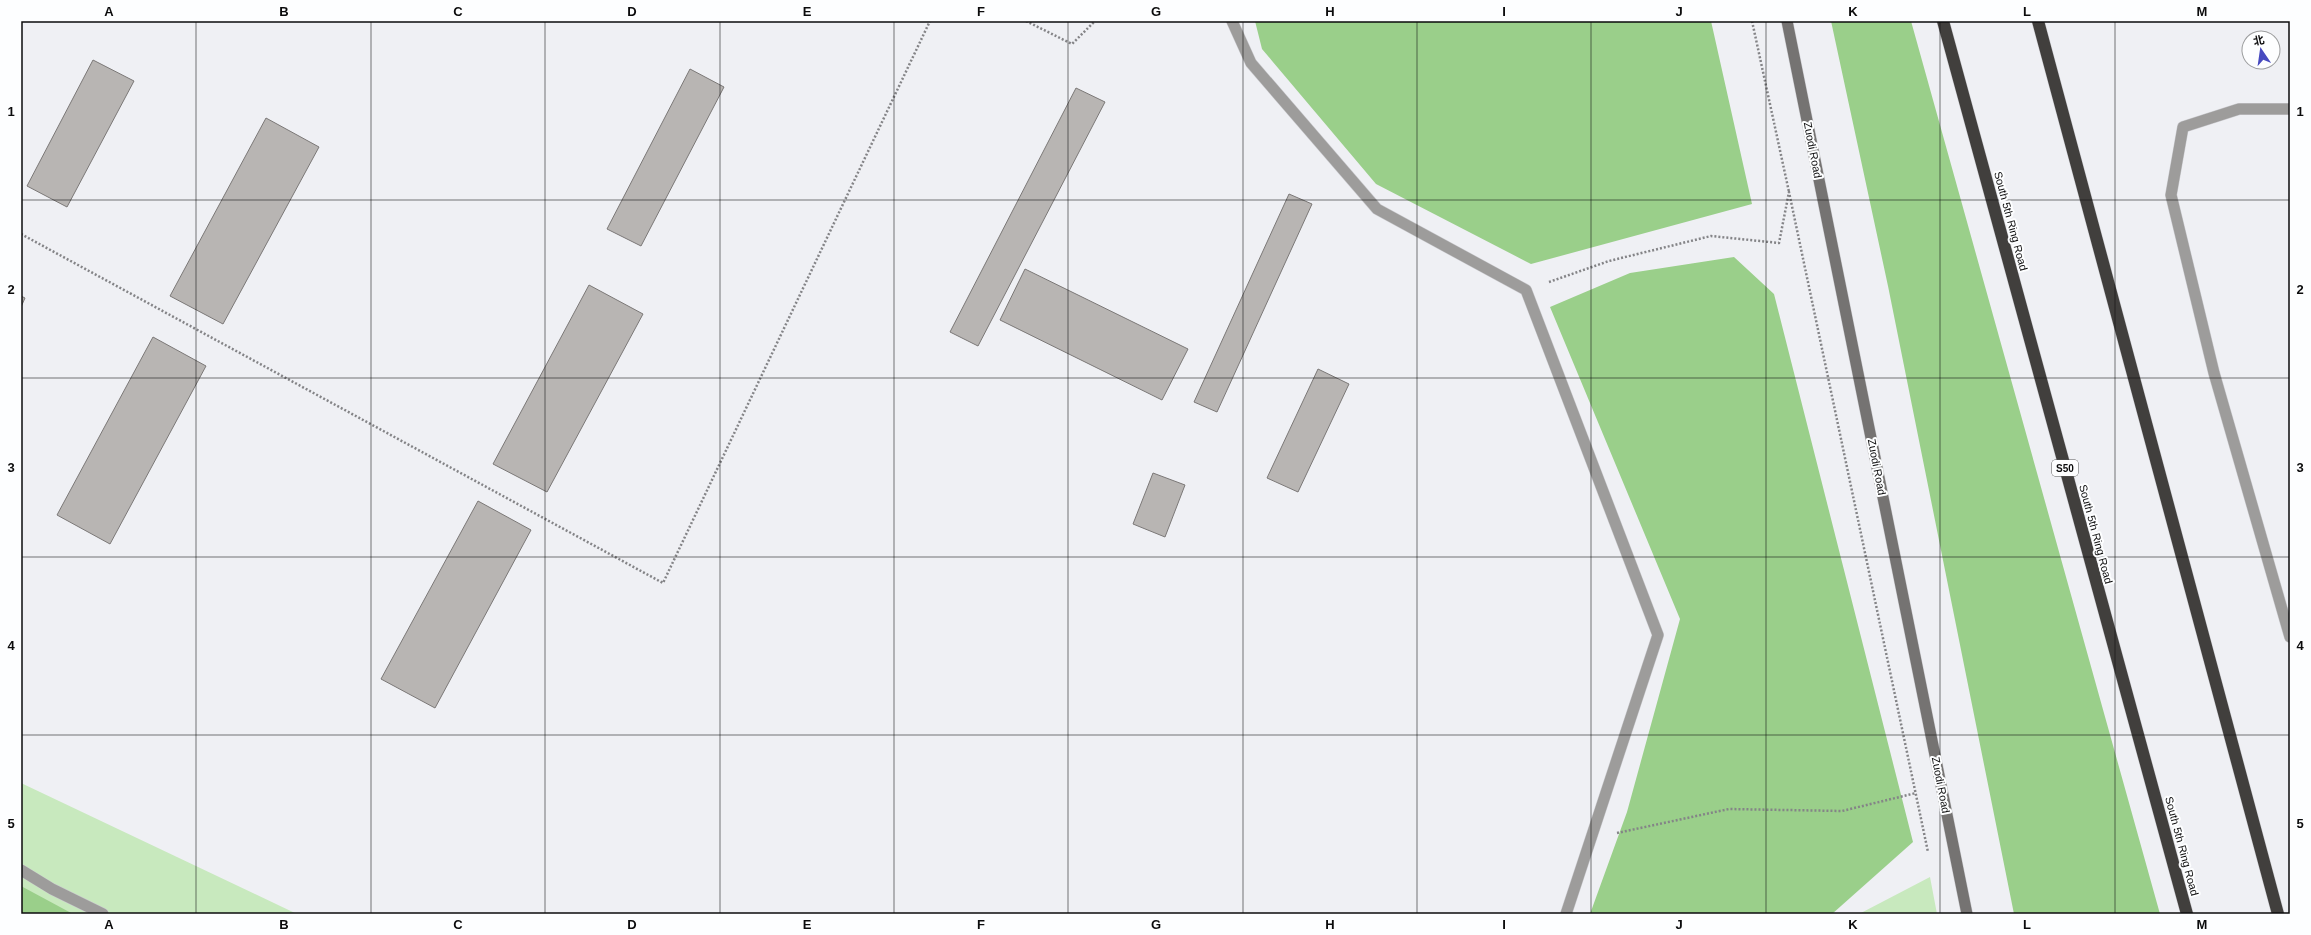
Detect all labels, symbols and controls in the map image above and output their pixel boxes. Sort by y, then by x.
text: A [104,4,114,19]
text: B [279,4,289,19]
text: C [453,4,463,19]
text: D [627,4,637,19]
text: E [803,4,812,19]
text: F [977,4,985,19]
text: G [1151,4,1161,19]
text: H [1325,4,1335,19]
text: I [1502,4,1506,19]
text: J [1675,4,1683,19]
text: K [1848,4,1858,19]
text: L [2023,4,2031,19]
text: M [2197,4,2207,19]
north arrow [2241,30,2281,70]
text: 北 [2252,33,2265,47]
text: 1 [7,104,15,119]
text: 1 [2296,104,2304,119]
street label: Zuodi Road [1802,121,1824,179]
street label: South 5th Ring Road [1992,170,2030,272]
text: 2 [7,282,15,297]
text: 2 [2296,282,2304,297]
street label: Zuodi Road [1866,438,1888,496]
text: 3 [7,460,15,475]
road number: S50 [2052,460,2078,476]
text: 3 [2296,460,2304,475]
street label: South 5th Ring Road [2077,483,2115,585]
text: 4 [7,638,15,653]
text: 4 [2296,638,2304,653]
street label: Zuodi Road [1930,756,1952,814]
street label: South 5th Ring Road [2163,795,2201,897]
text: 5 [7,816,15,831]
text: 5 [2296,816,2304,831]
text: A [104,917,114,932]
text: B [279,917,289,932]
text: C [453,917,463,932]
text: D [627,917,637,932]
text: E [803,917,812,932]
text: F [977,917,985,932]
text: G [1151,917,1161,932]
text: H [1325,917,1335,932]
text: I [1502,917,1506,932]
text: J [1675,917,1683,932]
text: K [1848,917,1858,932]
text: L [2023,917,2031,932]
text: M [2197,917,2207,932]

